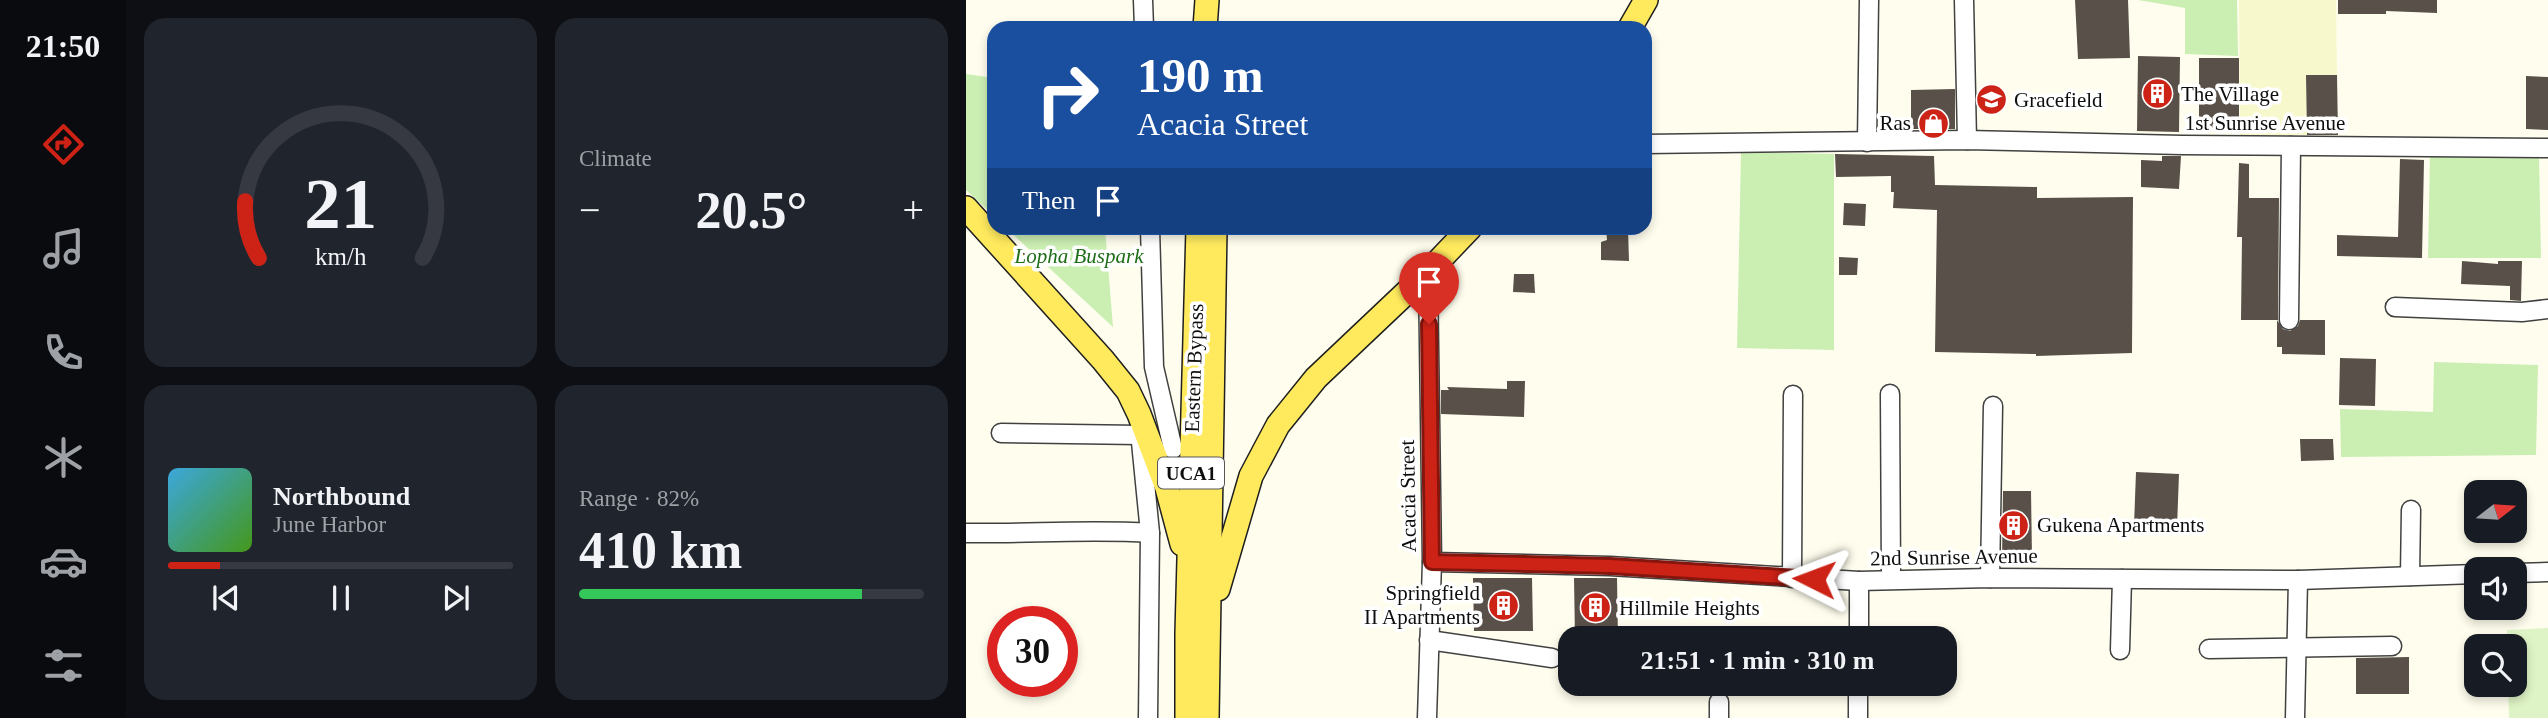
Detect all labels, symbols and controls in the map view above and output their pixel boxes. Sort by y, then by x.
text: 21:50 [26,28,100,64]
text: 190 m [1137,48,1264,103]
icon: right [1022,49,1113,140]
building icon: The Village [2141,77,2175,111]
place label: The Village [2181,82,2279,106]
school or university icon: Gracefield [1974,83,2008,117]
place label: Gracefield [2014,88,2103,112]
text: Acacia Street [1137,106,1308,142]
shop icon: Ras [1917,106,1951,140]
place label: Ras [1880,111,1911,135]
street label: 1st Sunrise Avenue [2185,111,2345,135]
icon: directions [39,120,88,169]
text: Climate [579,146,652,171]
text: 21 [304,164,377,245]
text: 20.5° [696,182,807,239]
icon: arrive [1089,182,1127,220]
text: Then [1022,186,1075,215]
text: − [579,189,600,231]
text: + [903,189,924,231]
icon: music [39,224,88,273]
text: km/h [315,243,367,270]
park label: Lopha Buspark [1014,244,1144,268]
pin [1399,252,1459,324]
icon: arrive [1410,263,1448,301]
street label: Eastern Bypass [1180,303,1208,433]
icon: phone [39,328,88,377]
icon: climate [39,433,88,482]
street label: Acacia Street [1395,439,1421,552]
road number: UCA1 [1158,458,1224,488]
north arrow [2464,480,2527,542]
map controls [2464,480,2527,697]
text: Northbound [273,482,410,511]
text: Range · 82% [579,486,699,511]
building icon: Gukena Apartments [1997,508,2031,542]
text: June Harbor [273,512,386,537]
place label: Gukena Apartments [2037,513,2204,537]
text: 410 km [579,522,742,579]
icon: car [39,537,88,586]
position arrow [1777,542,1851,616]
street label: 2nd Sunrise Avenue [1870,544,2038,570]
button: sound [2464,557,2527,620]
icon: previous [207,579,245,617]
icon: pause [322,579,360,617]
icon: next [437,579,475,617]
place label: Springfield II Apartments [1364,581,1480,629]
building icon: Springfield II Apartments [1486,588,1520,622]
building icon: Hillmile Heights [1579,591,1613,625]
place label: Hillmile Heights [1619,596,1760,620]
speed limit sign: 30 [987,606,1078,697]
button: search [2464,634,2527,697]
icon: filters [39,641,88,690]
text: 21:51 · 1 min · 310 m [1641,646,1875,675]

